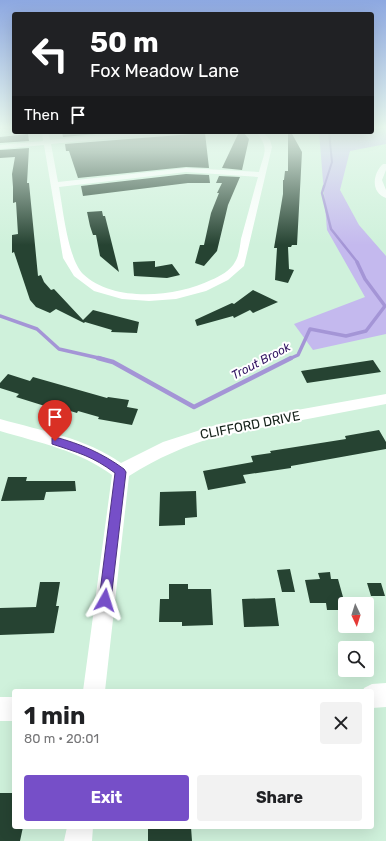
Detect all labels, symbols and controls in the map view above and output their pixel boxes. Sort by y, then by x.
text: 50 m [90,26,159,59]
icon: left [24,28,76,80]
text: Fox Meadow Lane [90,60,239,82]
icon: arrive [67,104,89,126]
text: Then [24,106,59,124]
water label: Trout Brook [229,339,294,382]
pin [38,400,72,441]
icon: arrive [44,406,66,428]
street label: CLIFFORD DRIVE [199,408,301,442]
position arrow [84,579,126,621]
north arrow [338,597,374,633]
map controls [338,597,374,677]
button: search [338,641,374,677]
text: 1 min [24,702,85,730]
button: close [320,702,362,744]
text: 80 m · 20:01 [24,731,99,746]
button: Exit [24,775,189,821]
button: Share [197,775,362,821]

